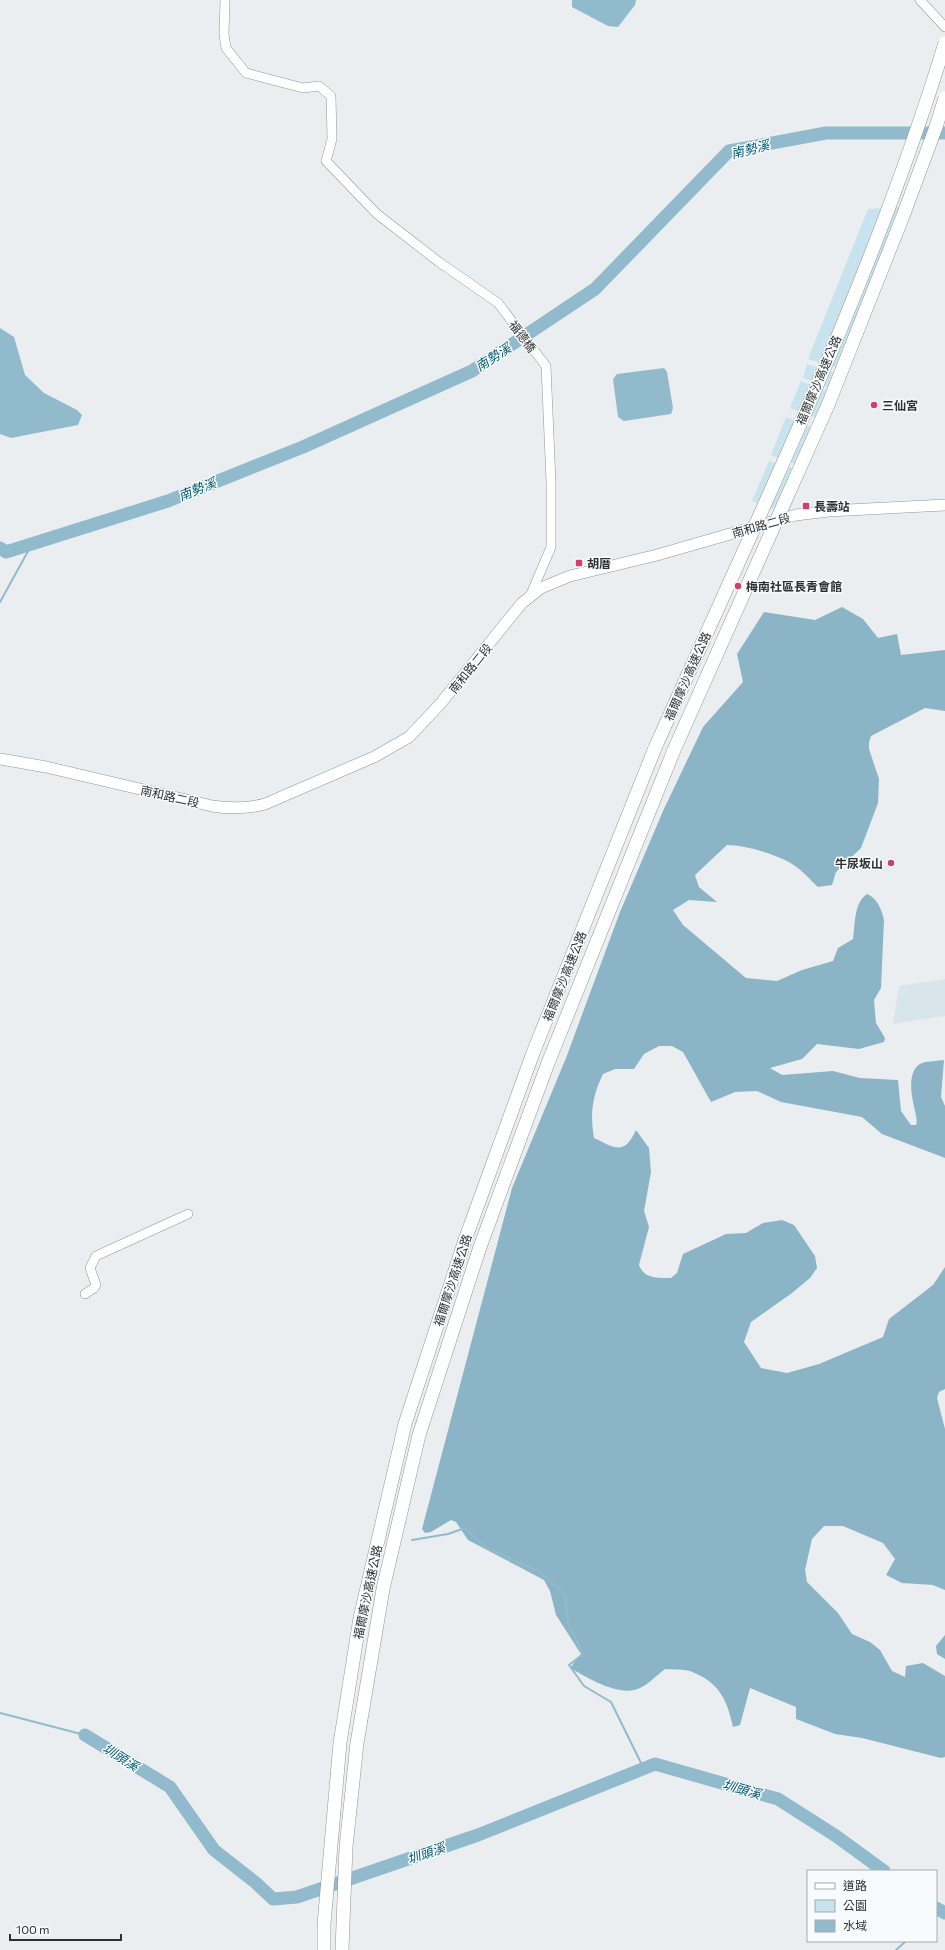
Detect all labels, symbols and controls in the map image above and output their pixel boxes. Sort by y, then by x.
water label: 南勢溪 [729,136,773,161]
street label: 福德橋 [507,317,539,355]
street label: 福爾摩沙高速公路 [793,333,843,427]
water label: 南勢溪 [472,339,515,374]
place label: 三仙宮 [882,398,918,412]
marker: 三仙宮 [869,400,879,410]
water label: 南勢溪 [176,474,220,504]
place label: 長壽站 [814,499,850,513]
marker: 長壽站 [801,501,811,511]
street label: 南和路二段 [730,510,792,540]
place label: 胡厝 [587,556,611,570]
marker: 胡厝 [574,558,584,568]
place label: 梅南社區長青會館 [746,579,842,593]
marker: 梅南社區長青會館 [733,581,743,591]
street label: 福爾摩沙高速公路 [661,629,713,723]
street label: 南和路二段 [446,640,494,696]
street label: 南和路二段 [139,782,201,810]
place label: 牛尿坂山 [835,856,883,870]
marker: 牛尿坂山 [886,858,896,868]
street label: 福爾摩沙高速公路 [540,929,588,1023]
street label: 福爾摩沙高速公路 [431,1232,473,1328]
street label: 福爾摩沙高速公路 [350,1544,384,1640]
water label: 圳頭溪 [100,1740,143,1775]
water label: 圳頭溪 [721,1776,765,1803]
water label: 圳頭溪 [405,1838,449,1867]
legend [807,1870,937,1942]
text: 道路 [843,1878,867,1892]
text: 公園 [843,1898,867,1912]
scale bar [10,1916,121,1942]
text: 水域 [843,1918,867,1932]
text: 100 m [16,1922,50,1936]

